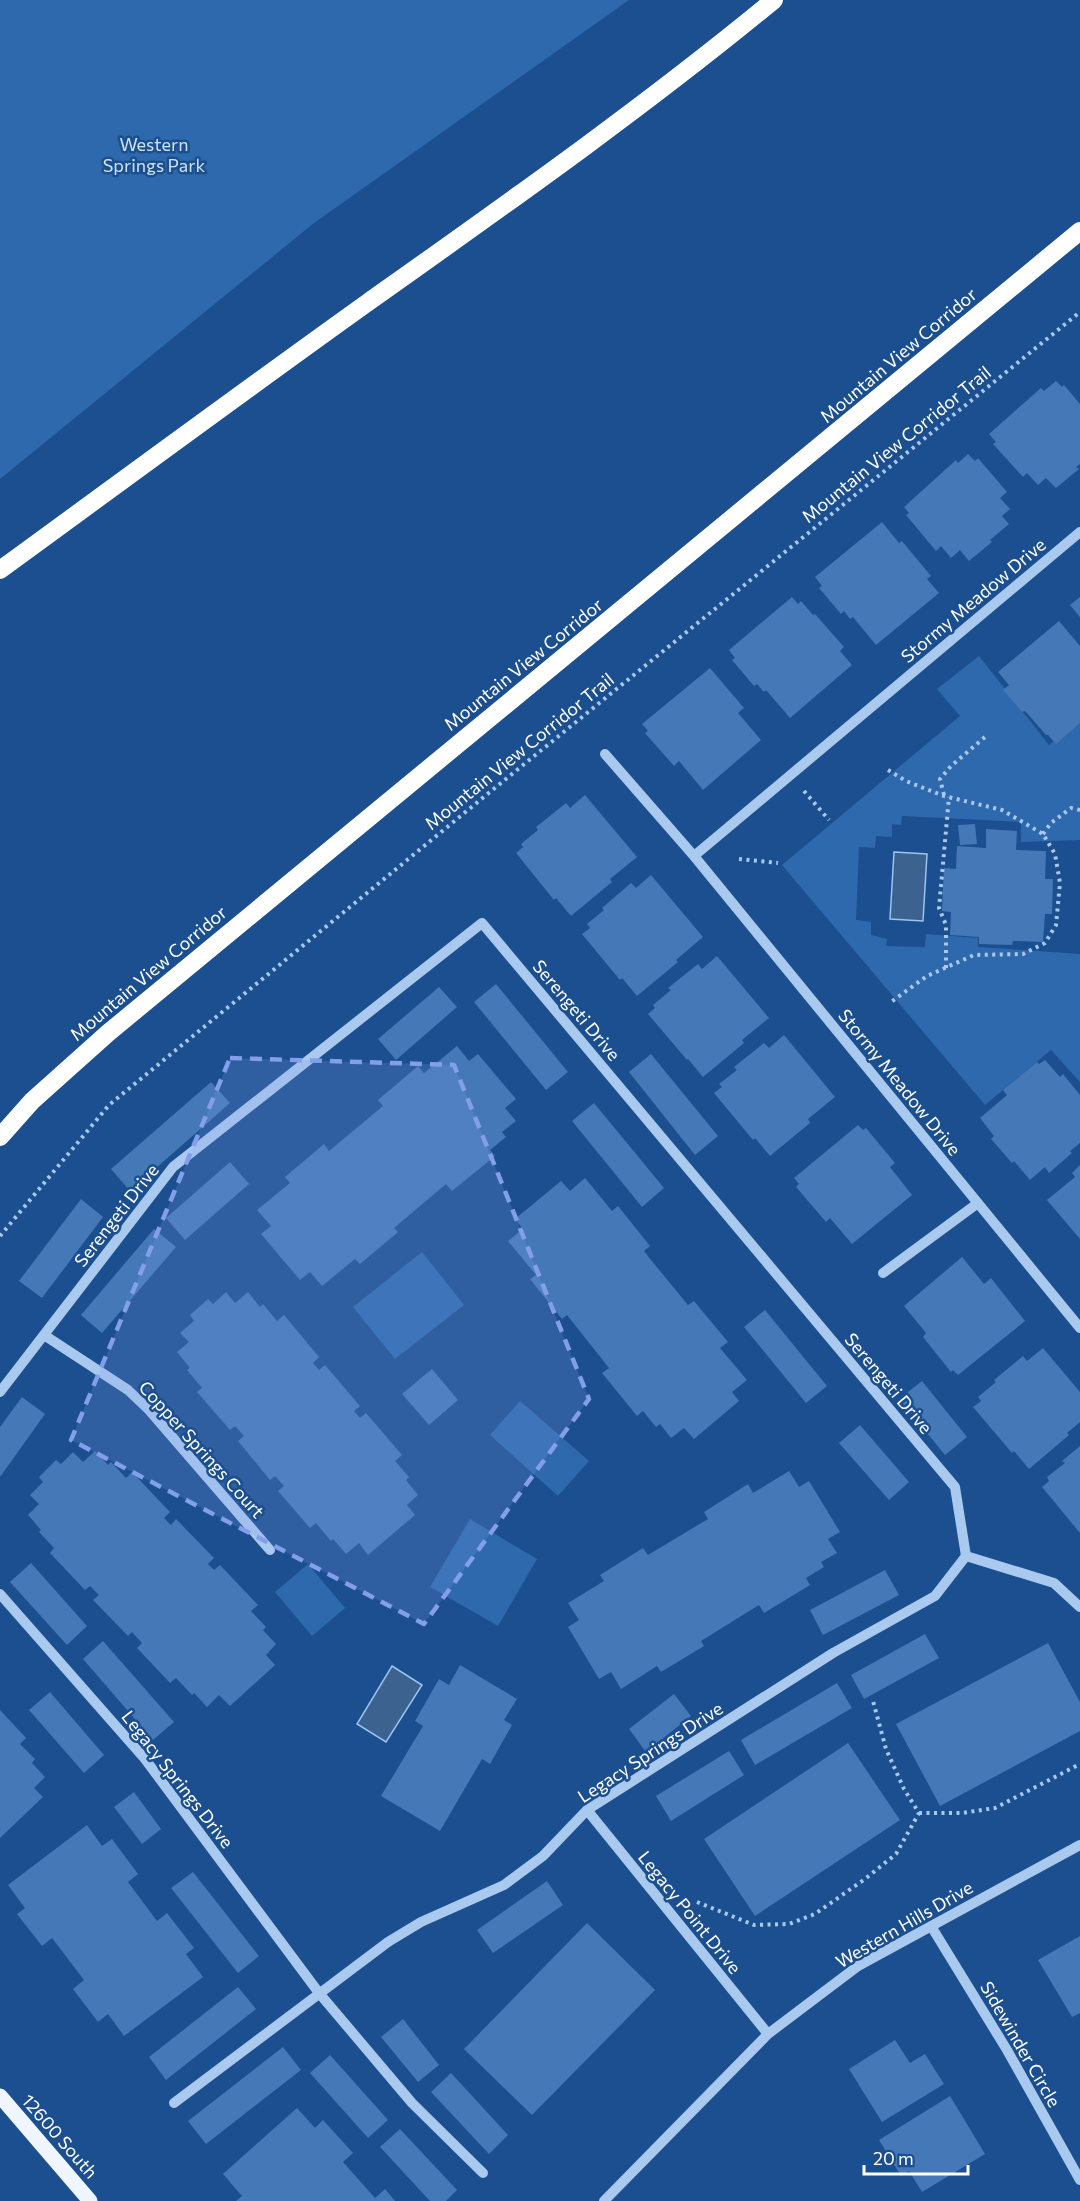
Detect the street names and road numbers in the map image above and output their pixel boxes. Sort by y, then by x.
street label: Mountain View Corridor [815,283,981,427]
street label: Mountain View Corridor Trail [797,361,995,527]
street label: Stormy Meadow Drive [896,533,1050,667]
street label: Mountain View Corridor [439,593,607,735]
street label: Mountain View Corridor Trail [420,668,618,834]
street label: Mountain View Corridor [65,901,231,1045]
street label: Serengeti Drive [529,955,625,1065]
street label: Stormy Meadow Drive [834,1004,966,1160]
street label: Serengeti Drive [69,1159,163,1271]
street label: Serengeti Drive [841,1328,937,1438]
street label: Copper Springs Court [135,1376,269,1522]
street label: Legacy Springs Drive [573,1697,727,1807]
street label: Legacy Springs Drive [117,1706,239,1852]
street label: Legacy Point Drive [634,1846,746,1978]
street label: Western Hills Drive [831,1876,977,1972]
street label: Sidewinder Circle [976,1977,1066,2111]
street label: 12600 South [17,2089,103,2183]

